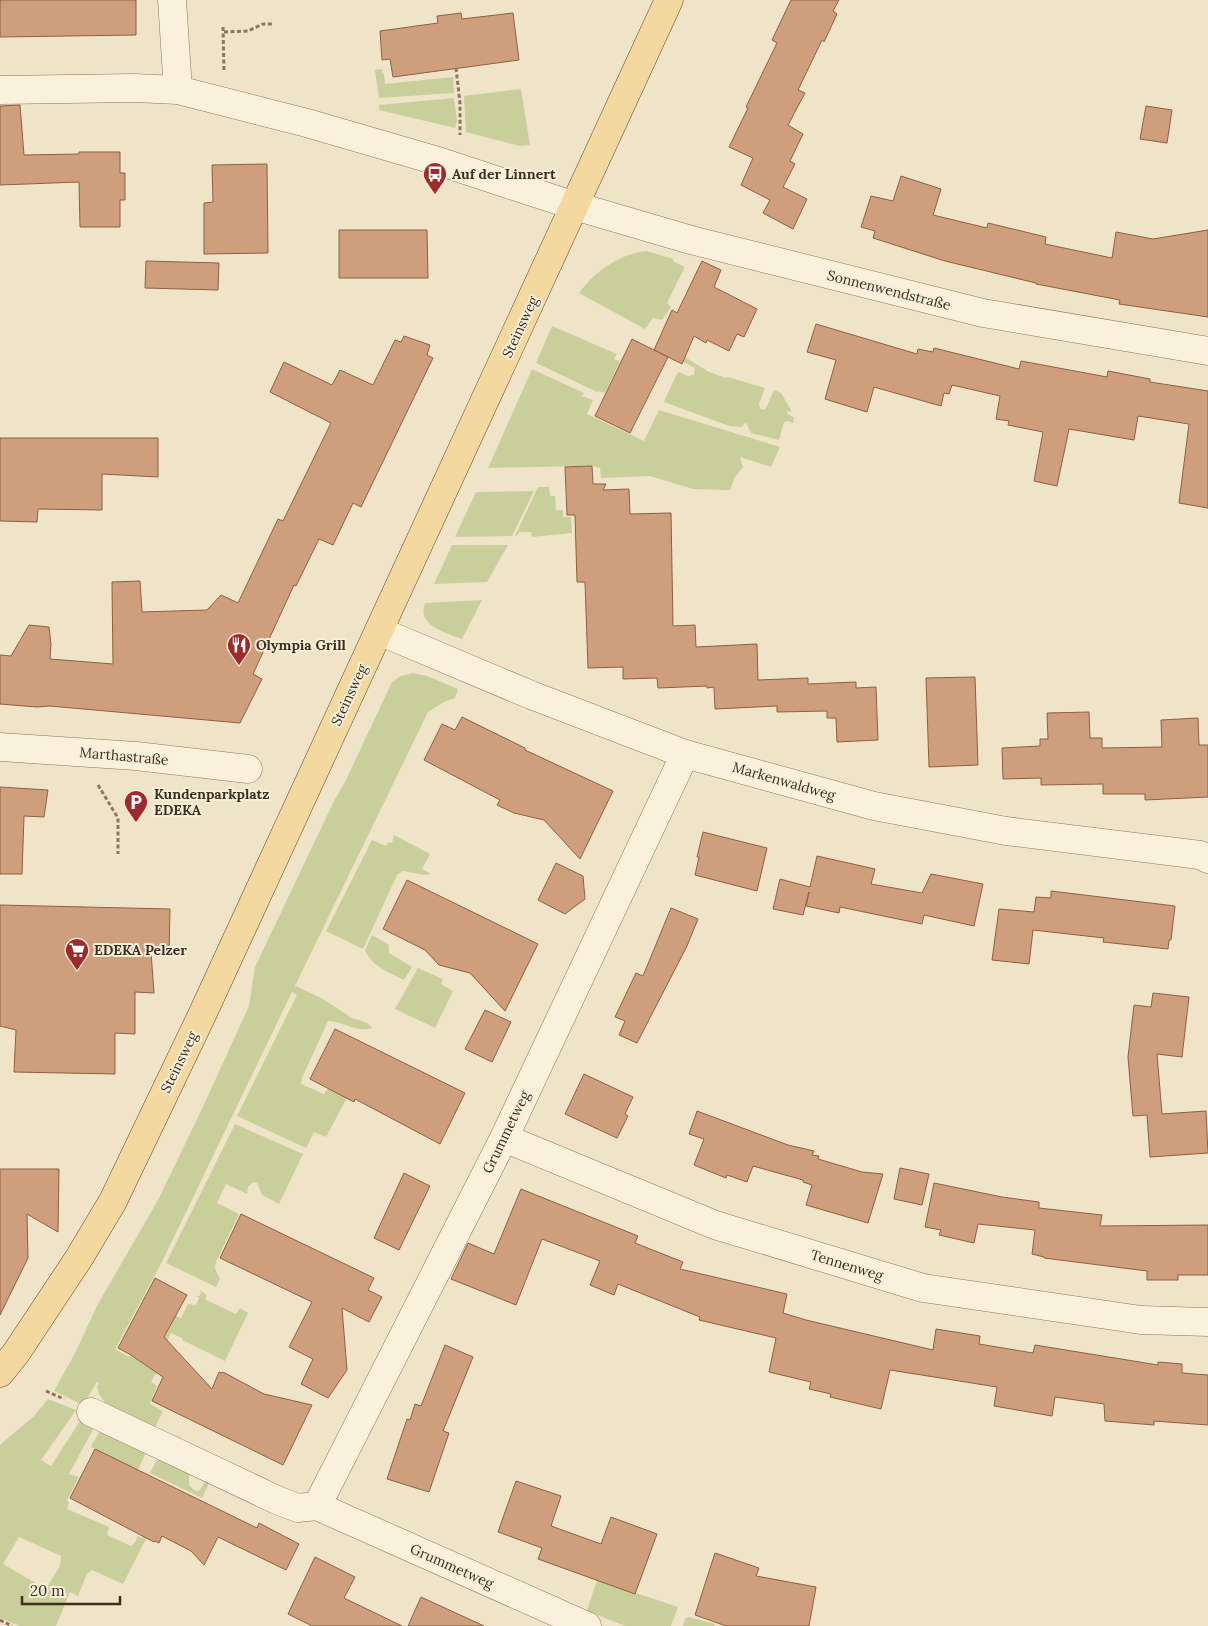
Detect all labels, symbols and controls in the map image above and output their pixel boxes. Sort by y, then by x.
bus stop icon: Auf der Linnert [422,161,448,195]
place label: Auf der Linnert [452,165,556,183]
street label: Sonnenwendstraße [825,266,953,314]
street label: Steinsweg [498,293,542,361]
restaurant icon: Olympia Grill [226,632,252,666]
place label: Olympia Grill [256,636,347,654]
street label: Steinsweg [327,661,371,729]
street label: Marthastraße [79,743,170,769]
street label: Markenwaldweg [731,758,838,804]
place label: Kundenparkplatz EDEKA [154,785,270,819]
parking icon: Kundenparkplatz EDEKA [123,789,149,823]
supermarket icon: EDEKA Pelzer [64,937,90,971]
place label: EDEKA Pelzer [94,941,187,959]
street label: Steinsweg [156,1028,202,1096]
street label: Grummetweg [478,1088,534,1176]
street label: Tennenweg [808,1245,886,1285]
street label: Grummetweg [407,1540,497,1593]
scale bar [22,1574,120,1606]
text: 20 m [30,1581,65,1600]

